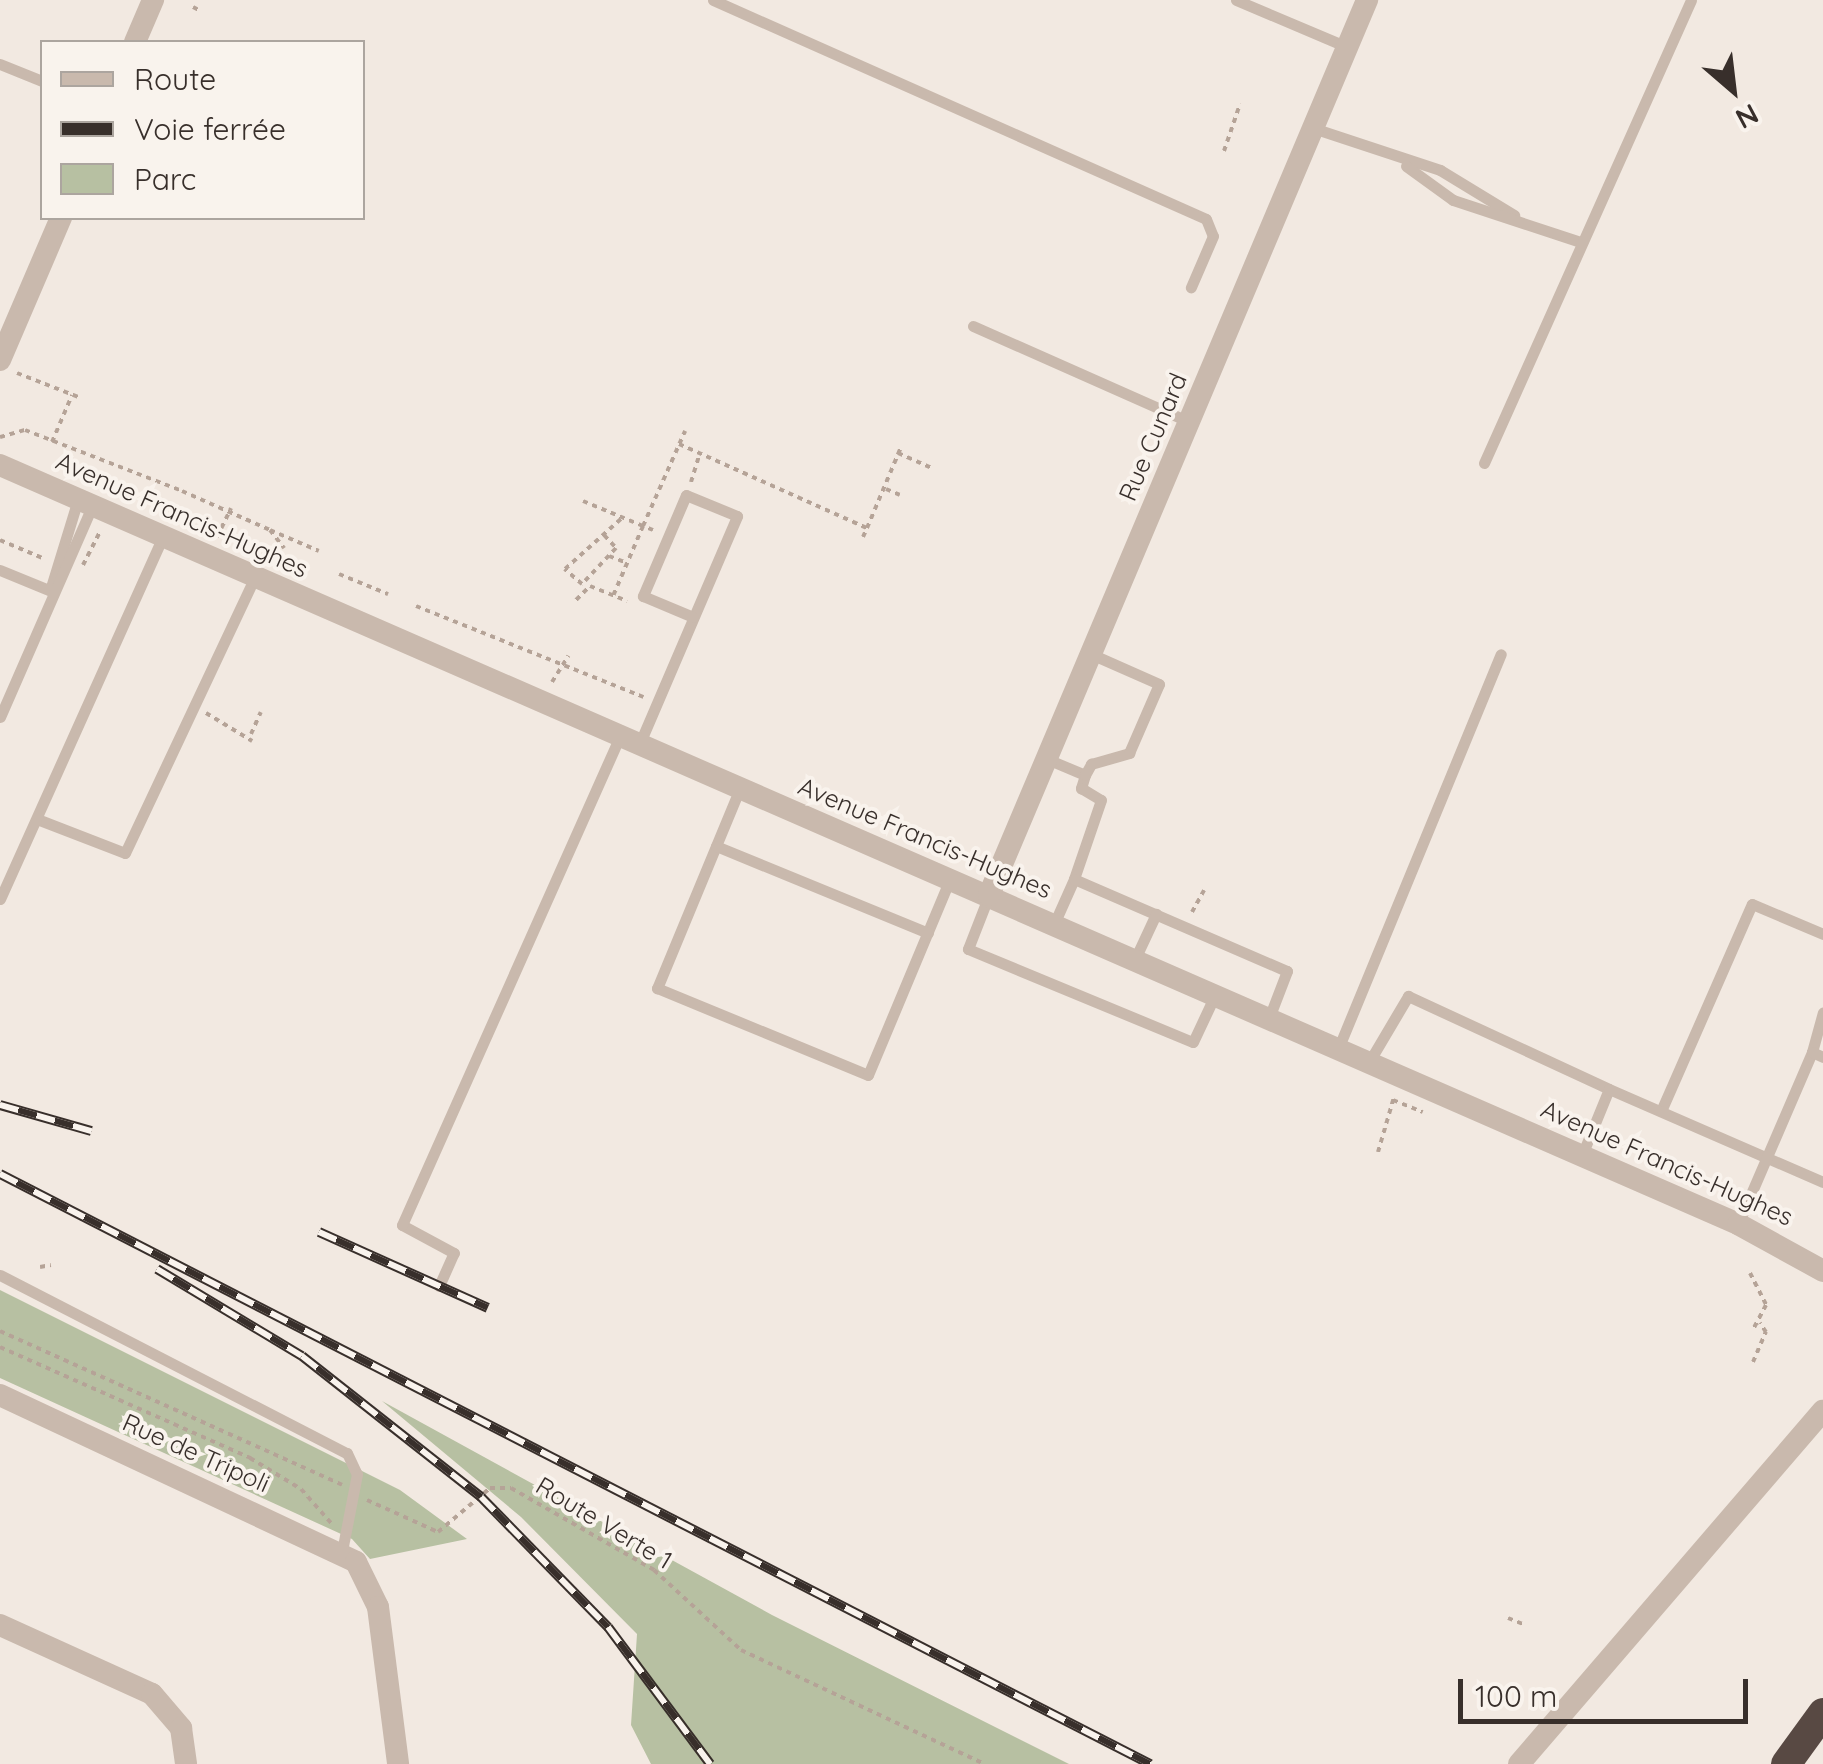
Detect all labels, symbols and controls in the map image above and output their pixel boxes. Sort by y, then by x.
legend [40,40,365,220]
north arrow [1683,40,1783,140]
text: Route [134,60,216,98]
text: N [1730,97,1765,137]
text: Voie ferrée [134,110,286,148]
text: Parc [134,160,196,198]
street label: Rue Cunard [1113,369,1193,505]
street label: Avenue Francis-Hughes [51,446,313,584]
street label: Avenue Francis-Hughes [794,771,1056,905]
street label: Avenue Francis-Hughes [1536,1094,1798,1232]
street label: Rue de Tripoli [118,1407,274,1499]
street label: Route Verte 1 [530,1471,678,1575]
scale bar [1463,1659,1753,1721]
text: 100 m [1475,1677,1557,1715]

